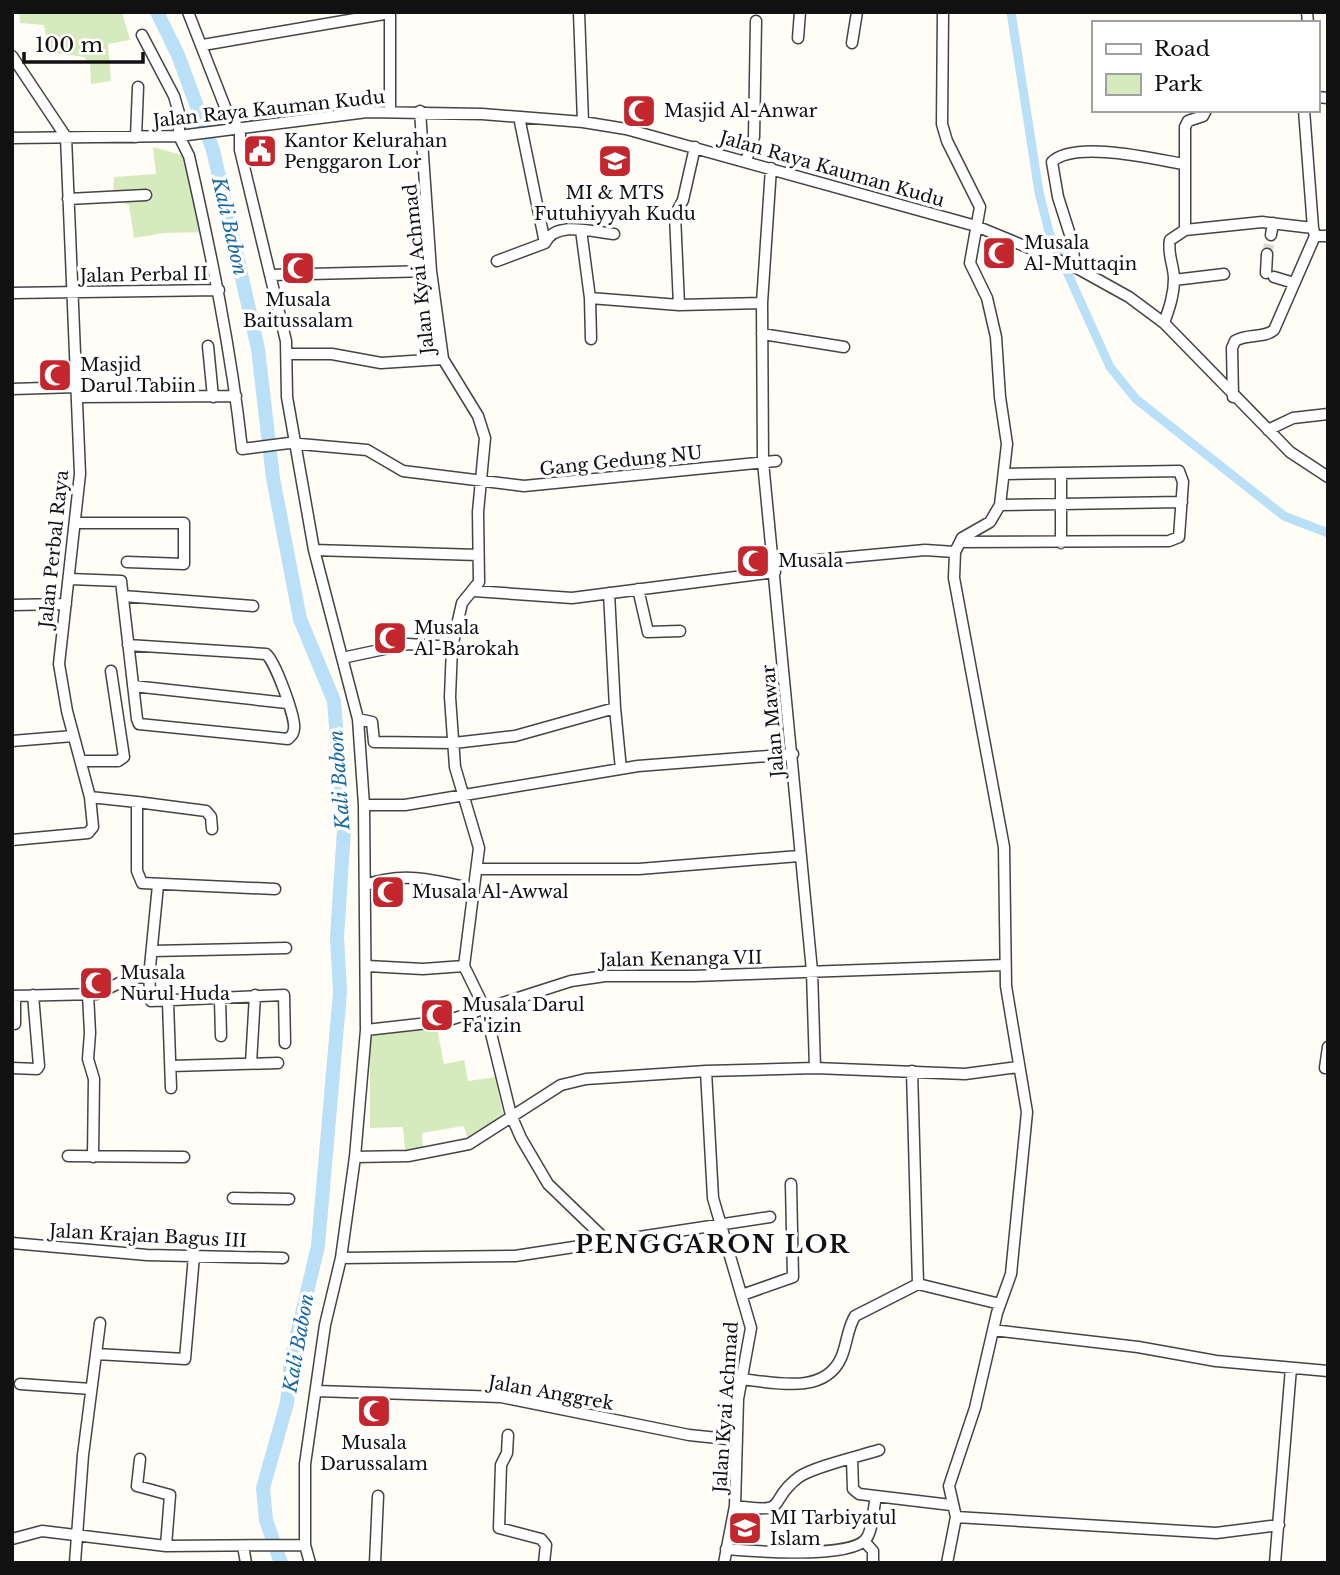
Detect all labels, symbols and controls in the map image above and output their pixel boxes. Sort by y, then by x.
scale bar [24,21,144,65]
legend [1092,21,1319,112]
text: 100 m [35,32,103,58]
text: Road [1154,36,1210,62]
text: Park [1154,71,1203,97]
street label: Jalan Raya Kauman Kudu [150,86,386,132]
mosque icon: Masjid Al-Anwar [620,92,658,130]
place label: Masjid Al-Anwar [664,100,818,122]
street label: Jalan Raya Kauman Kudu [715,126,947,212]
place label: Kantor Kelurahan Penggaron Lor [284,130,447,173]
public building icon: Kantor Kelurahan Penggaron Lor [241,132,279,170]
school or university icon: MI & MTS Futuhiyyah Kudu [596,142,634,180]
water label: Kali Babon [207,174,252,278]
place label: MI & MTS Futuhiyyah Kudu [534,182,696,225]
street label: Jalan Kyai Achmad [399,183,439,357]
place label: Musala Al-Muttaqin [1023,232,1137,275]
mosque icon: Musala Al-Muttaqin [980,234,1018,272]
mosque icon: Musala Baitussalam [279,249,317,287]
street label: Jalan Perbal II [78,263,208,287]
place label: Musala Baitussalam [243,289,353,332]
place label: Masjid Darul Tabiin [80,354,196,397]
mosque icon: Masjid Darul Tabiin [36,356,74,394]
street label: Gang Gedung NU [538,441,704,481]
street label: Jalan Perbal Raya [35,469,73,631]
mosque icon: Musala [734,542,772,580]
place label: Musala [778,550,843,572]
place label: Musala Al-Barokah [413,617,519,660]
mosque icon: Musala Al-Barokah [371,619,409,657]
street label: Jalan Mawar [757,663,789,780]
water label: Kali Babon [325,729,355,832]
mosque icon: Musala Al-Awwal [369,873,407,911]
place label: Musala Al-Awwal [412,881,569,903]
street label: Jalan Kenanga VII [598,947,762,971]
place label: Musala Nurul Huda [120,962,230,1005]
mosque icon: Musala Nurul Huda [77,964,115,1002]
place label: Musala Darul Fa'izin [462,994,585,1037]
mosque icon: Musala Darul Fa'izin [418,996,456,1034]
street label: Jalan Krajan Bagus III [47,1220,247,1252]
district label: PENGGARON LOR [575,1230,851,1259]
water label: Kali Babon [278,1292,319,1395]
street label: Jalan Kyai Achmad [709,1321,743,1495]
street label: Jalan Anggrek [485,1371,615,1415]
mosque icon: Musala Darussalam [355,1392,393,1430]
place label: Musala Darussalam [320,1432,428,1475]
place label: MI Tarbiyatul Islam [770,1507,897,1550]
school or university icon: MI Tarbiyatul Islam [726,1509,764,1547]

